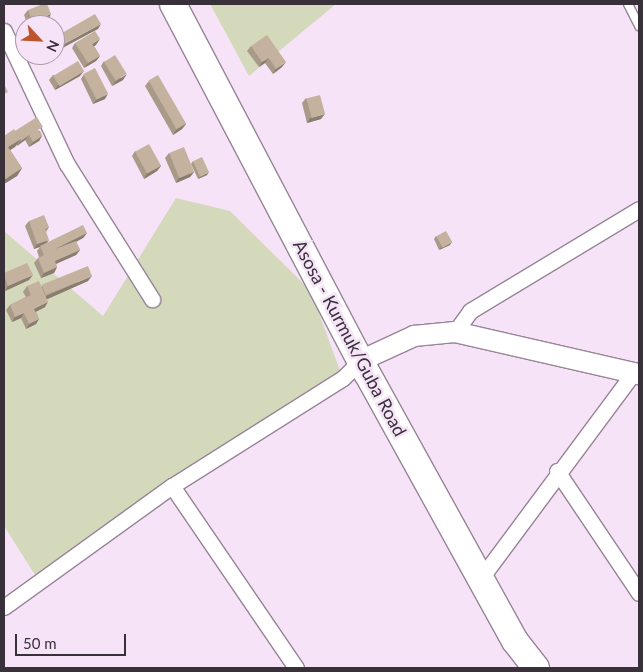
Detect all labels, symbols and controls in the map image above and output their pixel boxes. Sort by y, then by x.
north arrow [15,15,65,65]
text: N [43,38,63,55]
street label: Asosa - Kurmuk/Guba Road [289,236,411,440]
scale bar [18,624,129,656]
text: 50 m [23,634,57,652]

